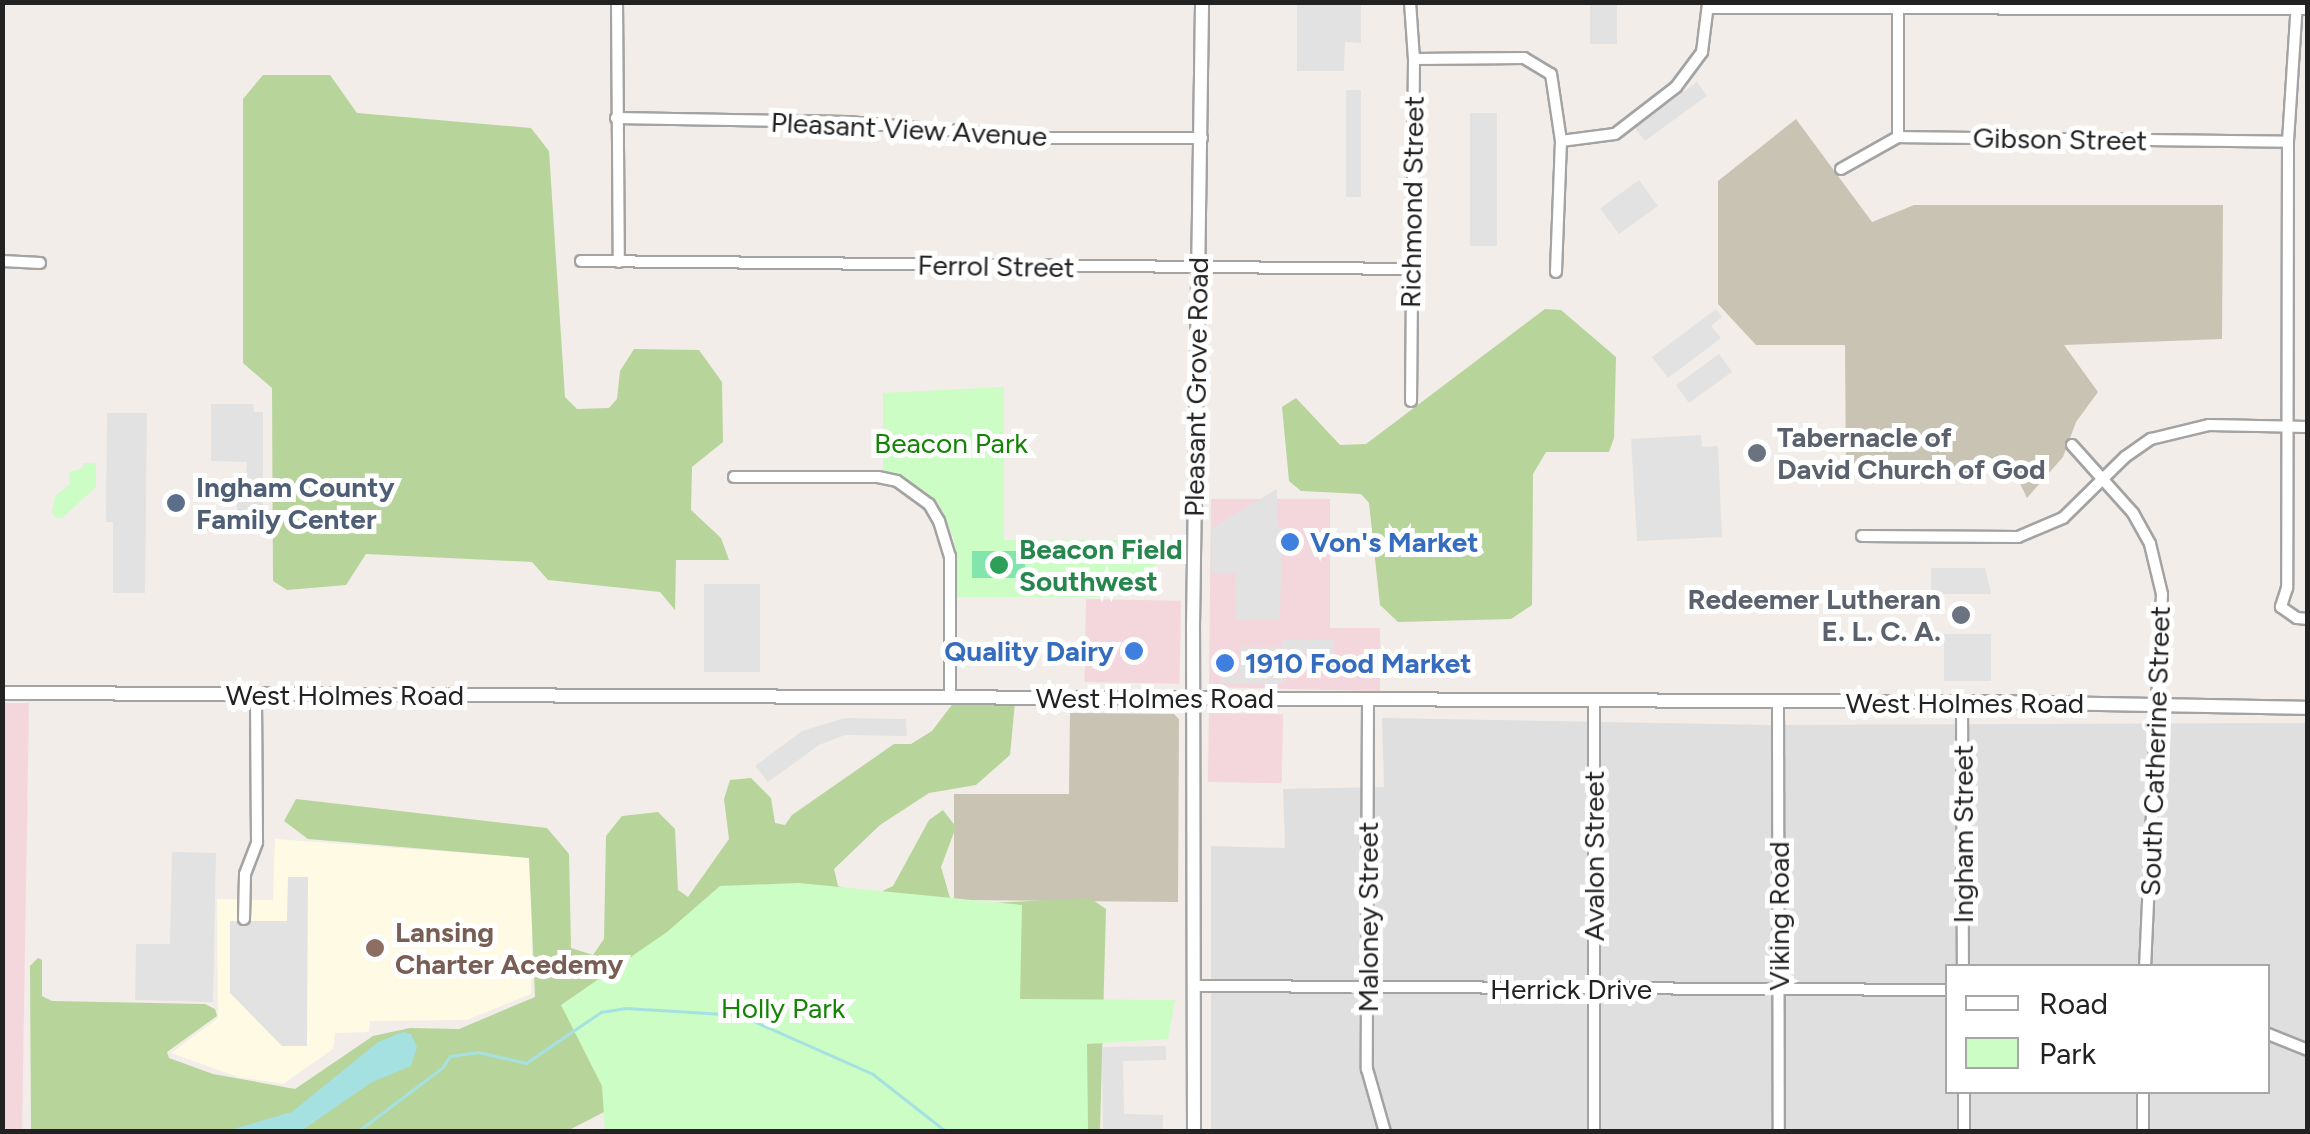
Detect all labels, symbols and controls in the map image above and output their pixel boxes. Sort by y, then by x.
street label: Richmond Street [1393,96,1431,308]
street label: Pleasant View Avenue [770,105,1048,153]
street label: Gibson Street [1973,121,2147,157]
street label: Ferrol Street [917,248,1075,284]
street label: Pleasant Grove Road [1177,257,1215,517]
place label: Tabernacle of David Church of God [1777,420,2046,486]
park label: Beacon Park [874,426,1028,460]
marker: Tabernacle of David Church of God [1746,442,1768,464]
place label: Ingham County Family Center [196,470,395,536]
marker: Ingham County Family Center [165,492,187,514]
place label: Von's Market [1310,525,1478,559]
marker: Von's Market [1279,531,1301,553]
place label: Beacon Field Southwest [1019,532,1183,598]
marker: Beacon Field Southwest [988,554,1010,576]
place label: Redeemer Lutheran E. L. C. A. [1687,582,1941,648]
marker: Redeemer Lutheran E. L. C. A. [1950,604,1972,626]
street label: South Catherine Street [2133,605,2177,897]
place label: Quality Dairy [944,634,1114,668]
marker: Quality Dairy [1123,640,1145,662]
place label: 1910 Food Market [1245,646,1471,680]
marker: 1910 Food Market [1214,652,1236,674]
street label: West Holmes Road [226,678,464,712]
street label: West Holmes Road [1036,681,1274,715]
street label: West Holmes Road [1846,686,2084,720]
street label: Ingham Street [1946,745,1980,923]
street label: Avalon Street [1577,771,1611,941]
street label: Maloney Street [1351,822,1385,1012]
street label: Viking Road [1762,841,1796,991]
place label: Lansing Charter Acedemy [395,915,623,981]
marker: Lansing Charter Acedemy [364,937,386,959]
legend [1945,964,2270,1094]
street label: Herrick Drive [1490,972,1652,1006]
text: Road [2039,985,2108,1022]
park label: Holly Park [721,991,845,1025]
text: Park [2039,1035,2096,1072]

